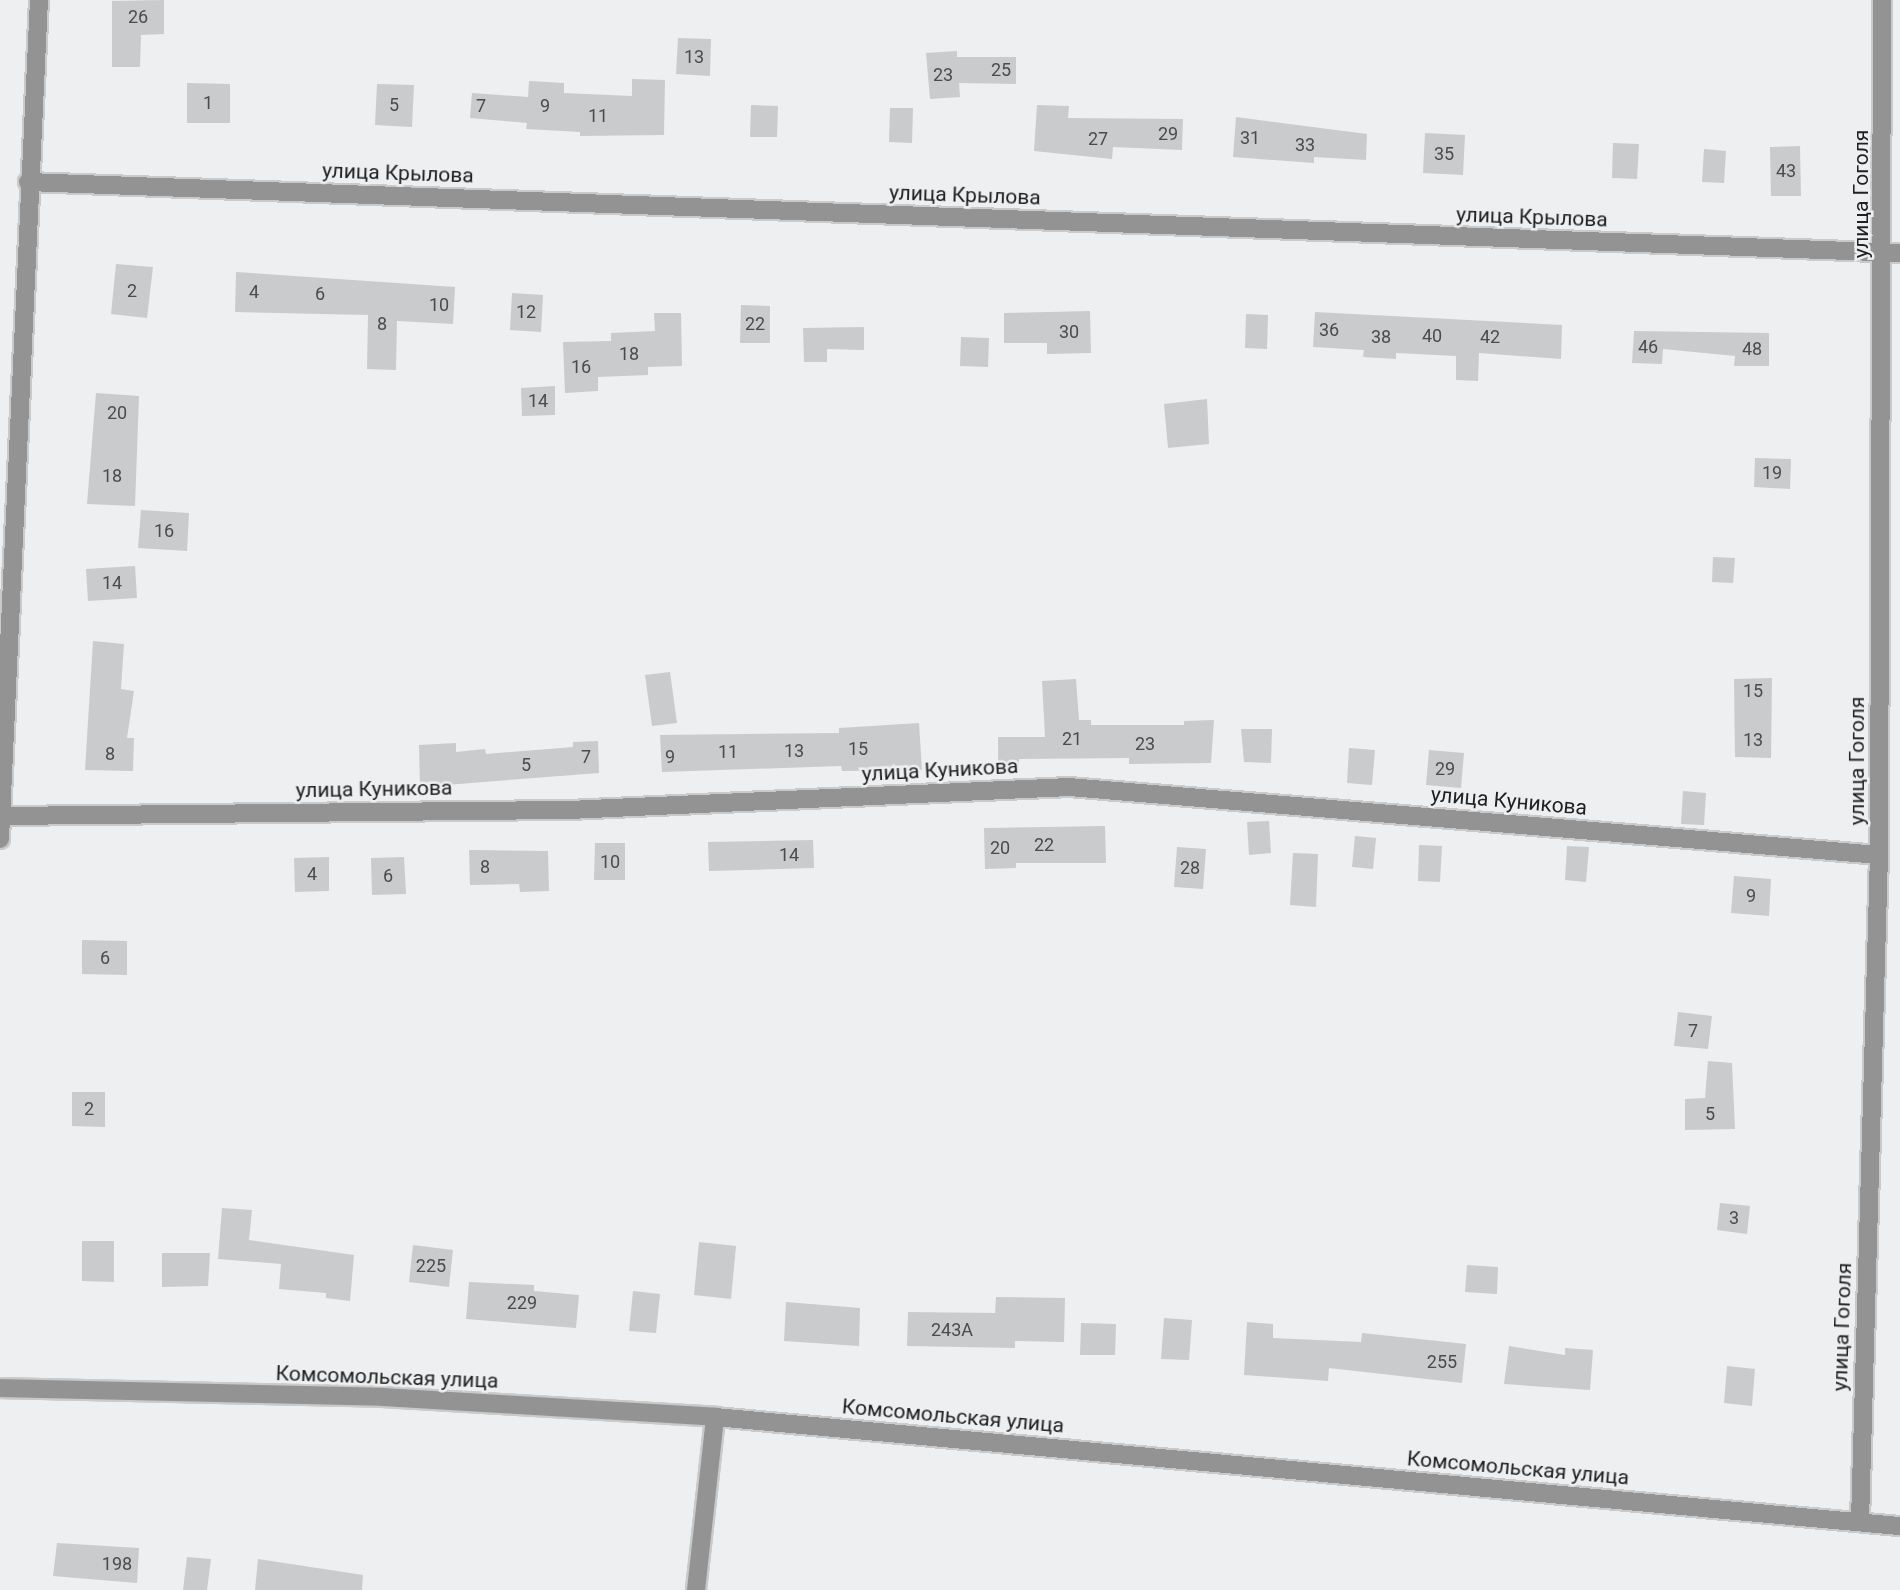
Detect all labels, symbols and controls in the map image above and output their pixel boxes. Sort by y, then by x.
house number: 26 [128,6,148,28]
house number: 13 [684,46,704,68]
house number: 25 [991,59,1011,81]
house number: 23 [933,64,953,86]
house number: 1 [203,92,213,114]
house number: 5 [389,94,399,116]
house number: 7 [476,95,486,117]
house number: 9 [540,95,550,117]
house number: 11 [588,105,608,127]
house number: 29 [1158,123,1178,145]
house number: 31 [1240,127,1260,149]
house number: 27 [1088,128,1108,150]
street label: улица Гоголя [1848,130,1874,258]
house number: 33 [1295,134,1315,156]
house number: 35 [1434,143,1454,165]
street label: улица Крылова [322,158,474,188]
house number: 43 [1776,160,1796,182]
street label: улица Крылова [889,180,1041,210]
street label: улица Крылова [1456,202,1608,232]
house number: 2 [127,280,137,302]
house number: 4 [249,281,259,303]
house number: 6 [315,283,325,305]
house number: 10 [429,294,449,316]
house number: 12 [516,301,536,323]
house number: 8 [377,313,387,335]
house number: 22 [745,313,765,335]
house number: 36 [1319,319,1339,341]
house number: 30 [1059,321,1079,343]
house number: 40 [1422,325,1442,347]
house number: 38 [1371,326,1391,348]
house number: 42 [1480,326,1500,348]
house number: 46 [1638,336,1658,358]
house number: 48 [1742,338,1762,360]
house number: 18 [619,343,639,365]
house number: 16 [571,356,591,378]
house number: 14 [528,390,548,412]
house number: 20 [107,402,127,424]
house number: 19 [1762,462,1782,484]
house number: 18 [102,465,122,487]
house number: 16 [154,520,174,542]
house number: 14 [102,572,122,594]
house number: 15 [1743,680,1763,702]
street label: улица Гоголя [1844,697,1870,825]
house number: 21 [1062,728,1082,750]
house number: 13 [1743,729,1763,751]
house number: 23 [1135,733,1155,755]
house number: 15 [848,738,868,760]
house number: 13 [784,740,804,762]
house number: 11 [718,741,738,763]
house number: 8 [105,743,115,765]
house number: 7 [581,746,591,768]
house number: 9 [665,746,675,768]
street label: улица Куникова [861,753,1019,787]
house number: 5 [521,754,531,776]
house number: 29 [1435,758,1455,780]
street label: улица Куникова [295,775,453,803]
street label: улица Куникова [1430,782,1588,820]
house number: 22 [1034,834,1054,856]
house number: 20 [990,837,1010,859]
house number: 14 [779,844,799,866]
house number: 10 [600,851,620,873]
house number: 8 [480,856,490,878]
house number: 28 [1180,857,1200,879]
house number: 4 [307,863,317,885]
house number: 6 [383,865,393,887]
house number: 9 [1746,885,1756,907]
house number: 6 [100,947,110,969]
house number: 7 [1688,1020,1698,1042]
house number: 2 [84,1098,94,1120]
house number: 5 [1705,1103,1715,1125]
house number: 3 [1729,1207,1739,1229]
house number: 225 [416,1255,446,1277]
street label: улица Гоголя [1827,1262,1857,1392]
house number: 229 [507,1292,537,1314]
house number: 243А [931,1319,973,1341]
house number: 255 [1427,1351,1457,1373]
street label: Комсомольская улица [275,1361,499,1393]
street label: Комсомольская улица [841,1394,1065,1438]
street label: Комсомольская улица [1406,1446,1630,1490]
house number: 198 [102,1553,132,1575]

